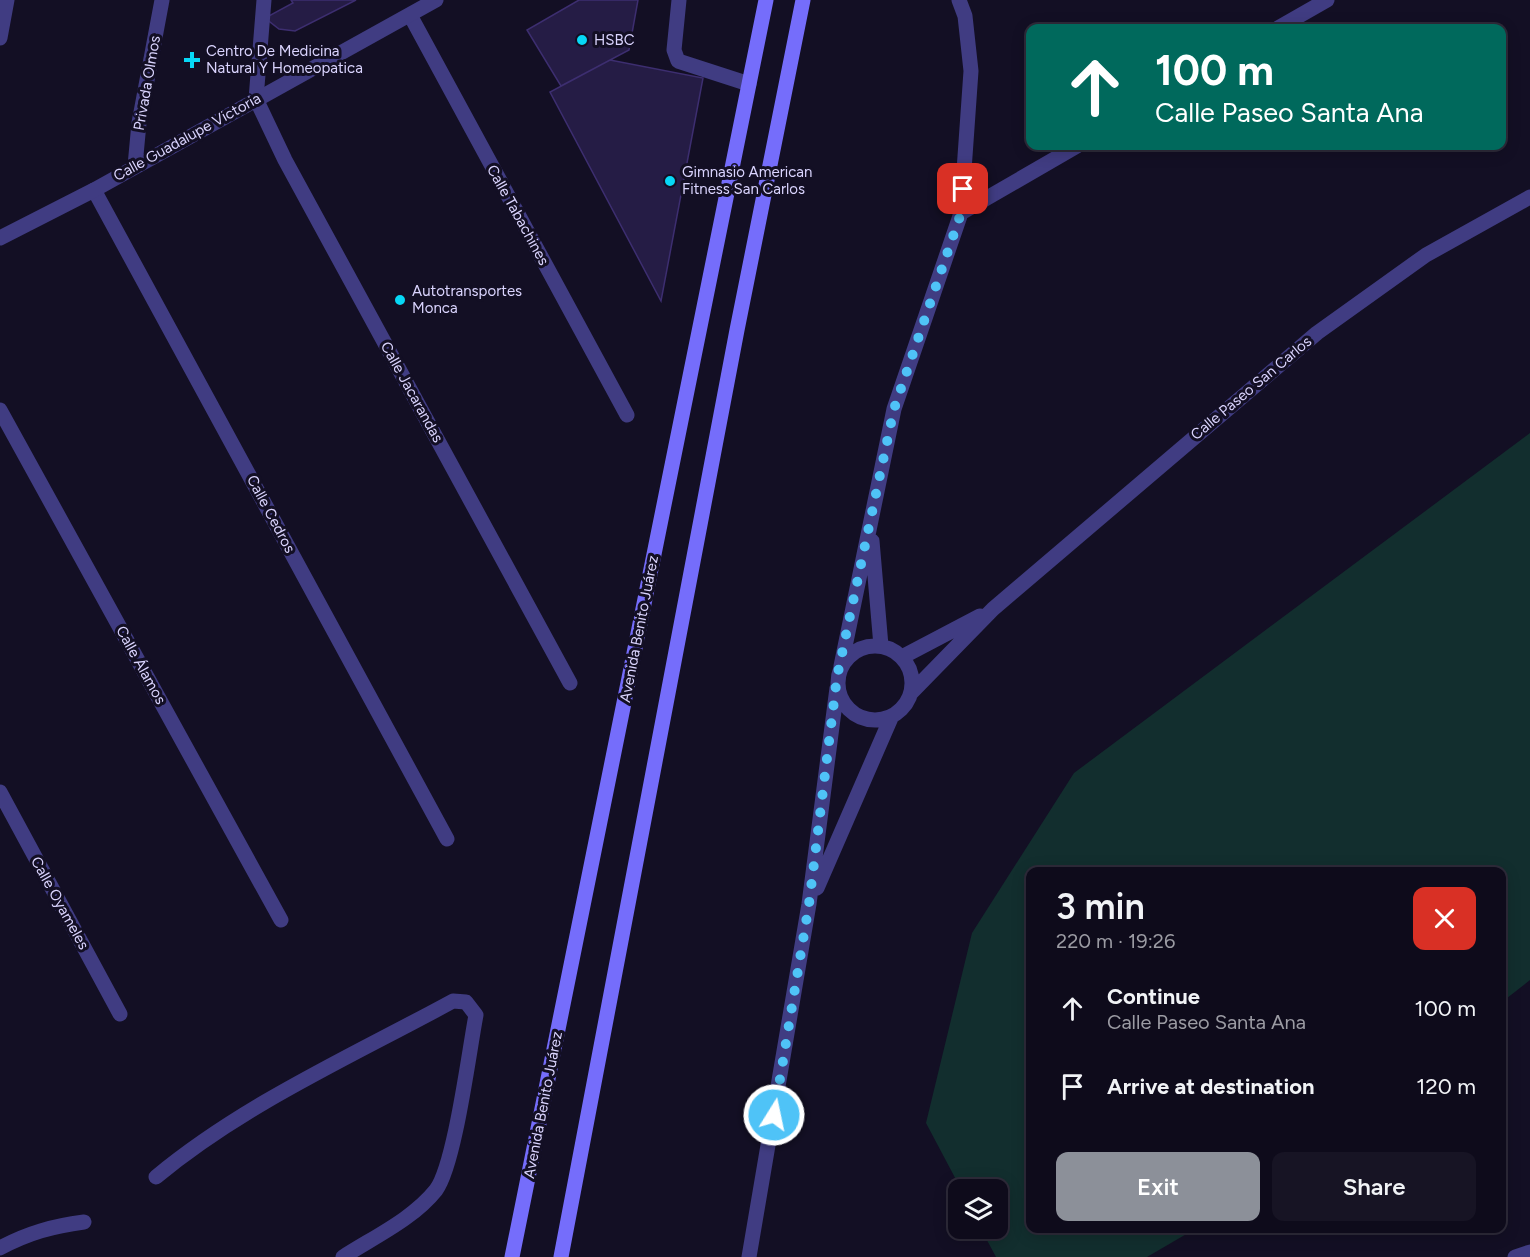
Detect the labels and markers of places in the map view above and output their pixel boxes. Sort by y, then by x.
place label: HSBC [594,31,635,49]
marker: HSBC [575,33,589,47]
place label: Centro De Medicina Natural Y Homeopatica [206,42,363,77]
marker: Centro De Medicina Natural Y Homeopatica [183,51,201,69]
place label: Gimnasio American Fitness San Carlos [682,163,812,198]
pin [937,163,988,214]
marker: Gimnasio American Fitness San Carlos [663,174,677,188]
place label: Autotransportes Monca [412,282,522,317]
marker: Autotransportes Monca [393,293,407,307]

